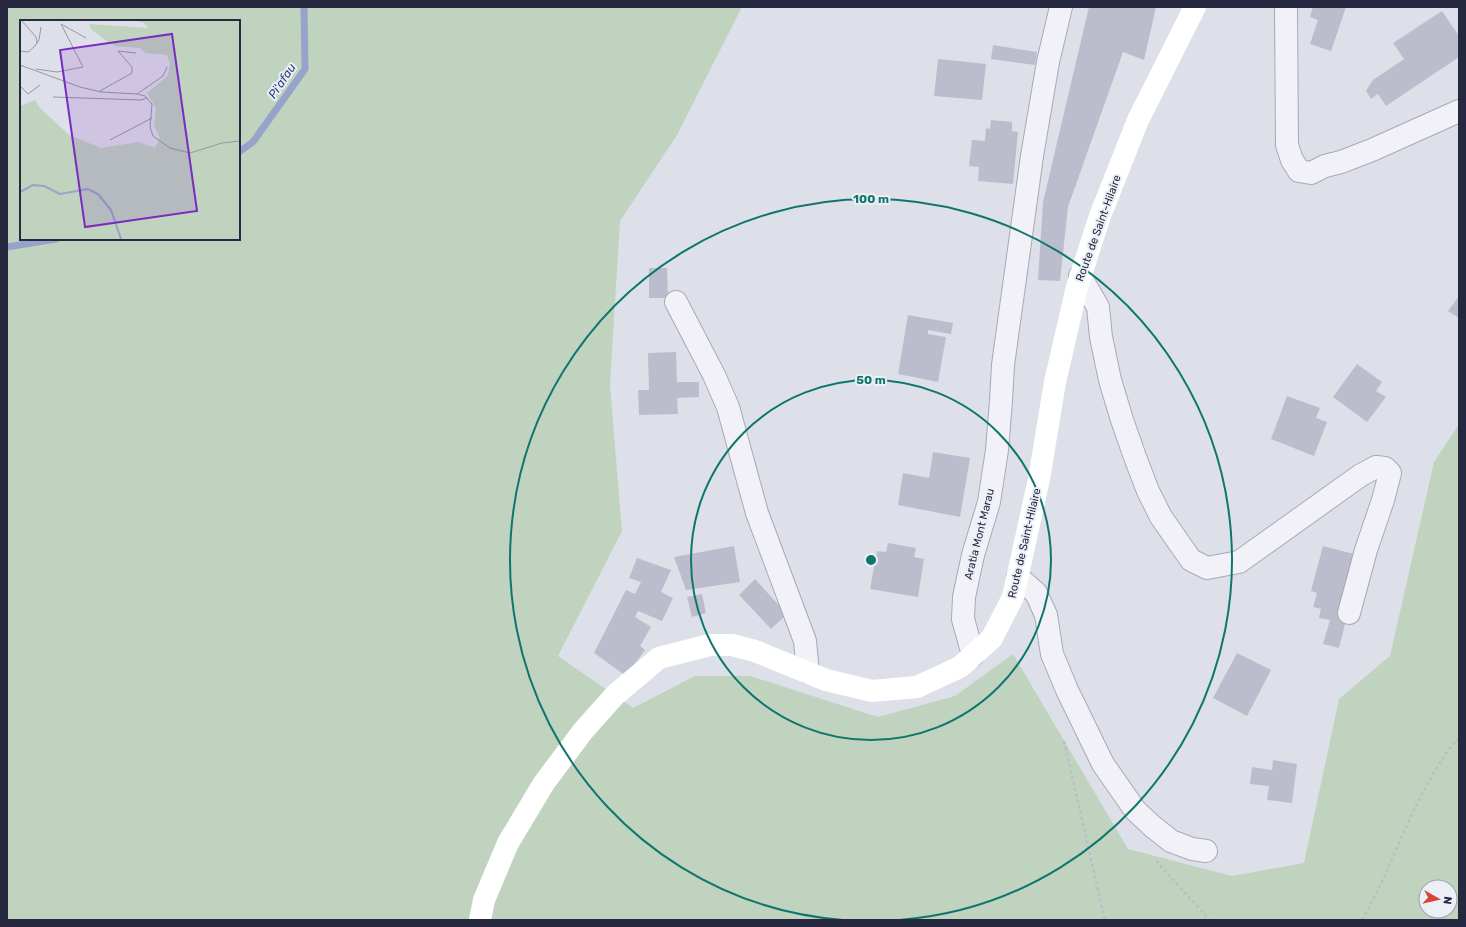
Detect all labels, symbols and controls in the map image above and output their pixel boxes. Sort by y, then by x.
inset map [20,20,240,240]
water label: Pi'afau [265,61,299,101]
street label: Route de Saint-Hilaire [1073,173,1124,283]
text: 100 m [853,192,889,206]
text: 50 m [856,373,886,387]
street label: Aratia Mont Marau [962,487,997,581]
street label: Route de Saint-Hilaire [1006,487,1043,599]
centre of rings [864,553,878,567]
north arrow [1418,879,1458,919]
text: N [1440,895,1454,905]

